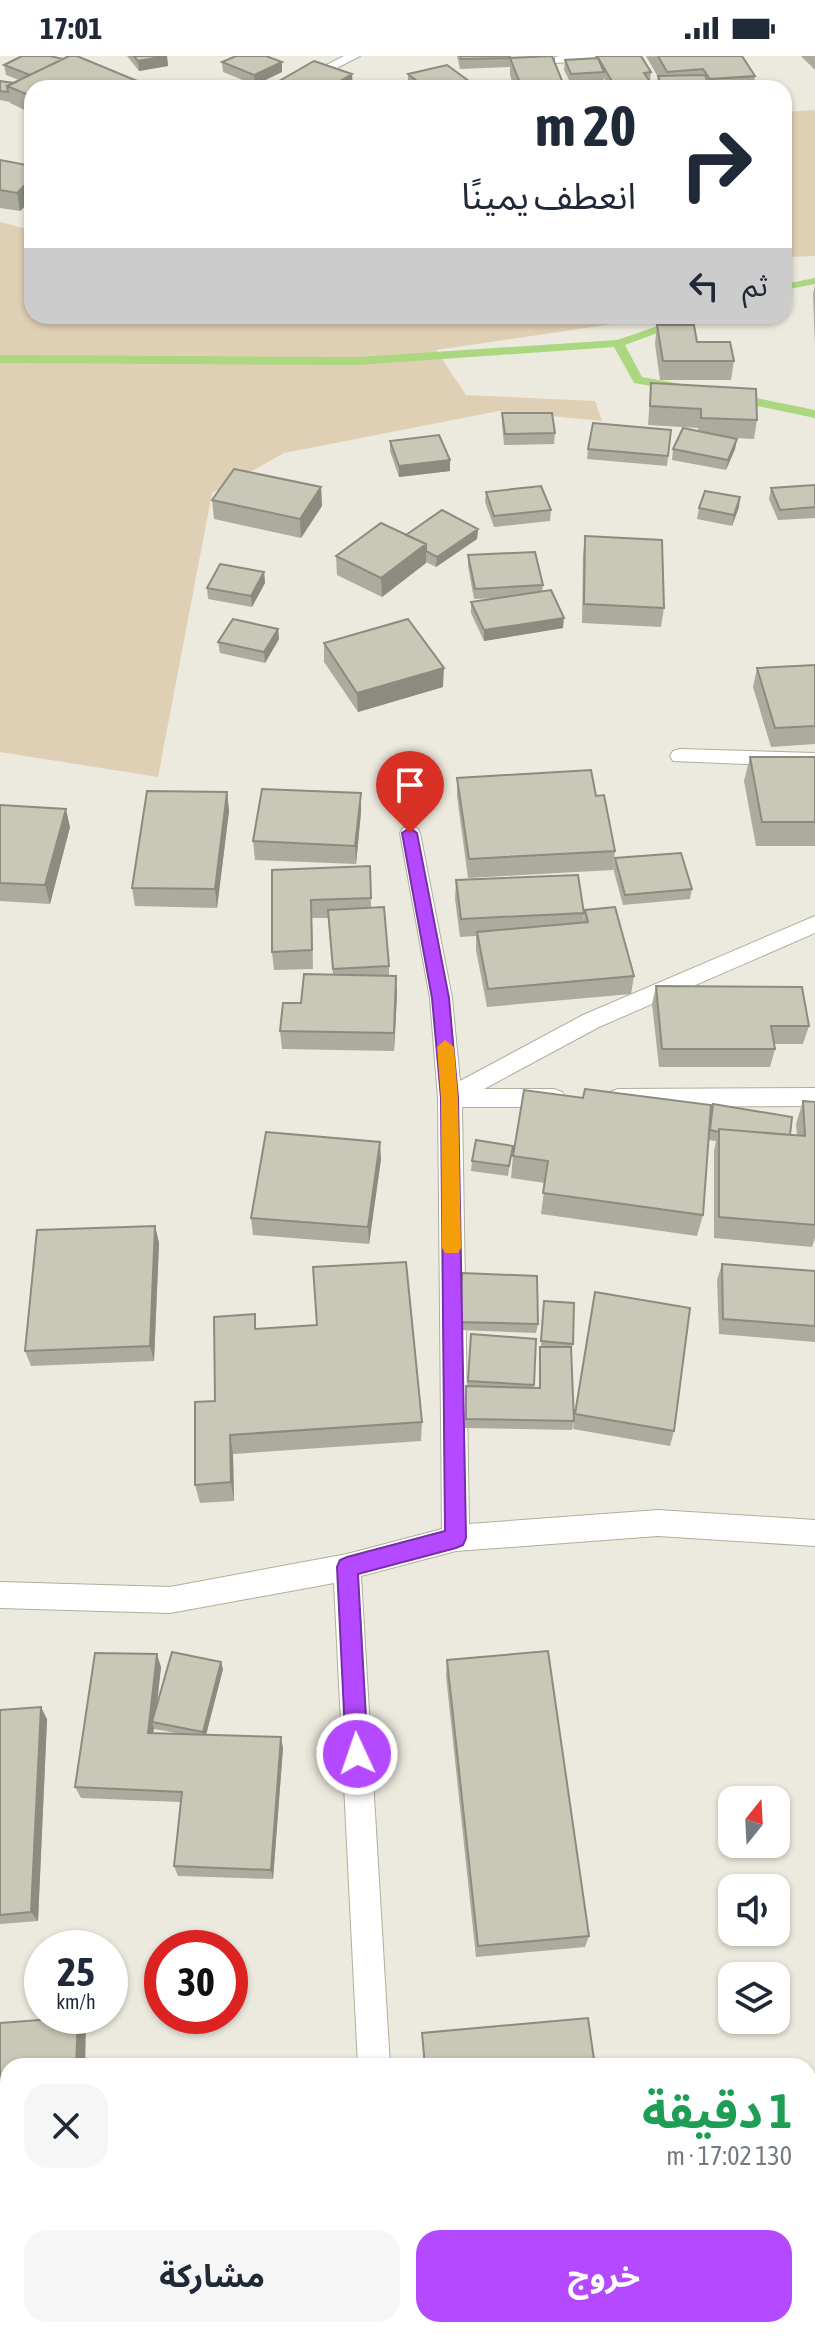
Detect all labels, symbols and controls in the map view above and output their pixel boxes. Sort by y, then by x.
text: 17:01 [40,11,102,45]
text: 20 m [535,94,636,158]
icon: right [664,112,768,216]
text: انعطف يمينًا [461,175,636,217]
icon: left [682,264,726,308]
text: ثم [742,268,768,302]
pin [376,751,444,833]
icon: arrive [388,763,432,807]
position arrow [315,1712,399,1796]
north arrow [718,1786,790,1858]
map controls [718,1786,790,2034]
button: sound [718,1874,790,1946]
speed limit sign: 30 [144,1930,248,2034]
text: 25 [57,1949,95,1994]
button: layers [718,1962,790,2034]
text: km/h [56,1990,96,2013]
text: 1 دقيقة [642,2083,792,2138]
button: close [24,2084,108,2168]
text: 130 m · 17:02 [666,2141,792,2171]
button: مشاركة [24,2230,400,2322]
button: خروج [416,2230,792,2322]

